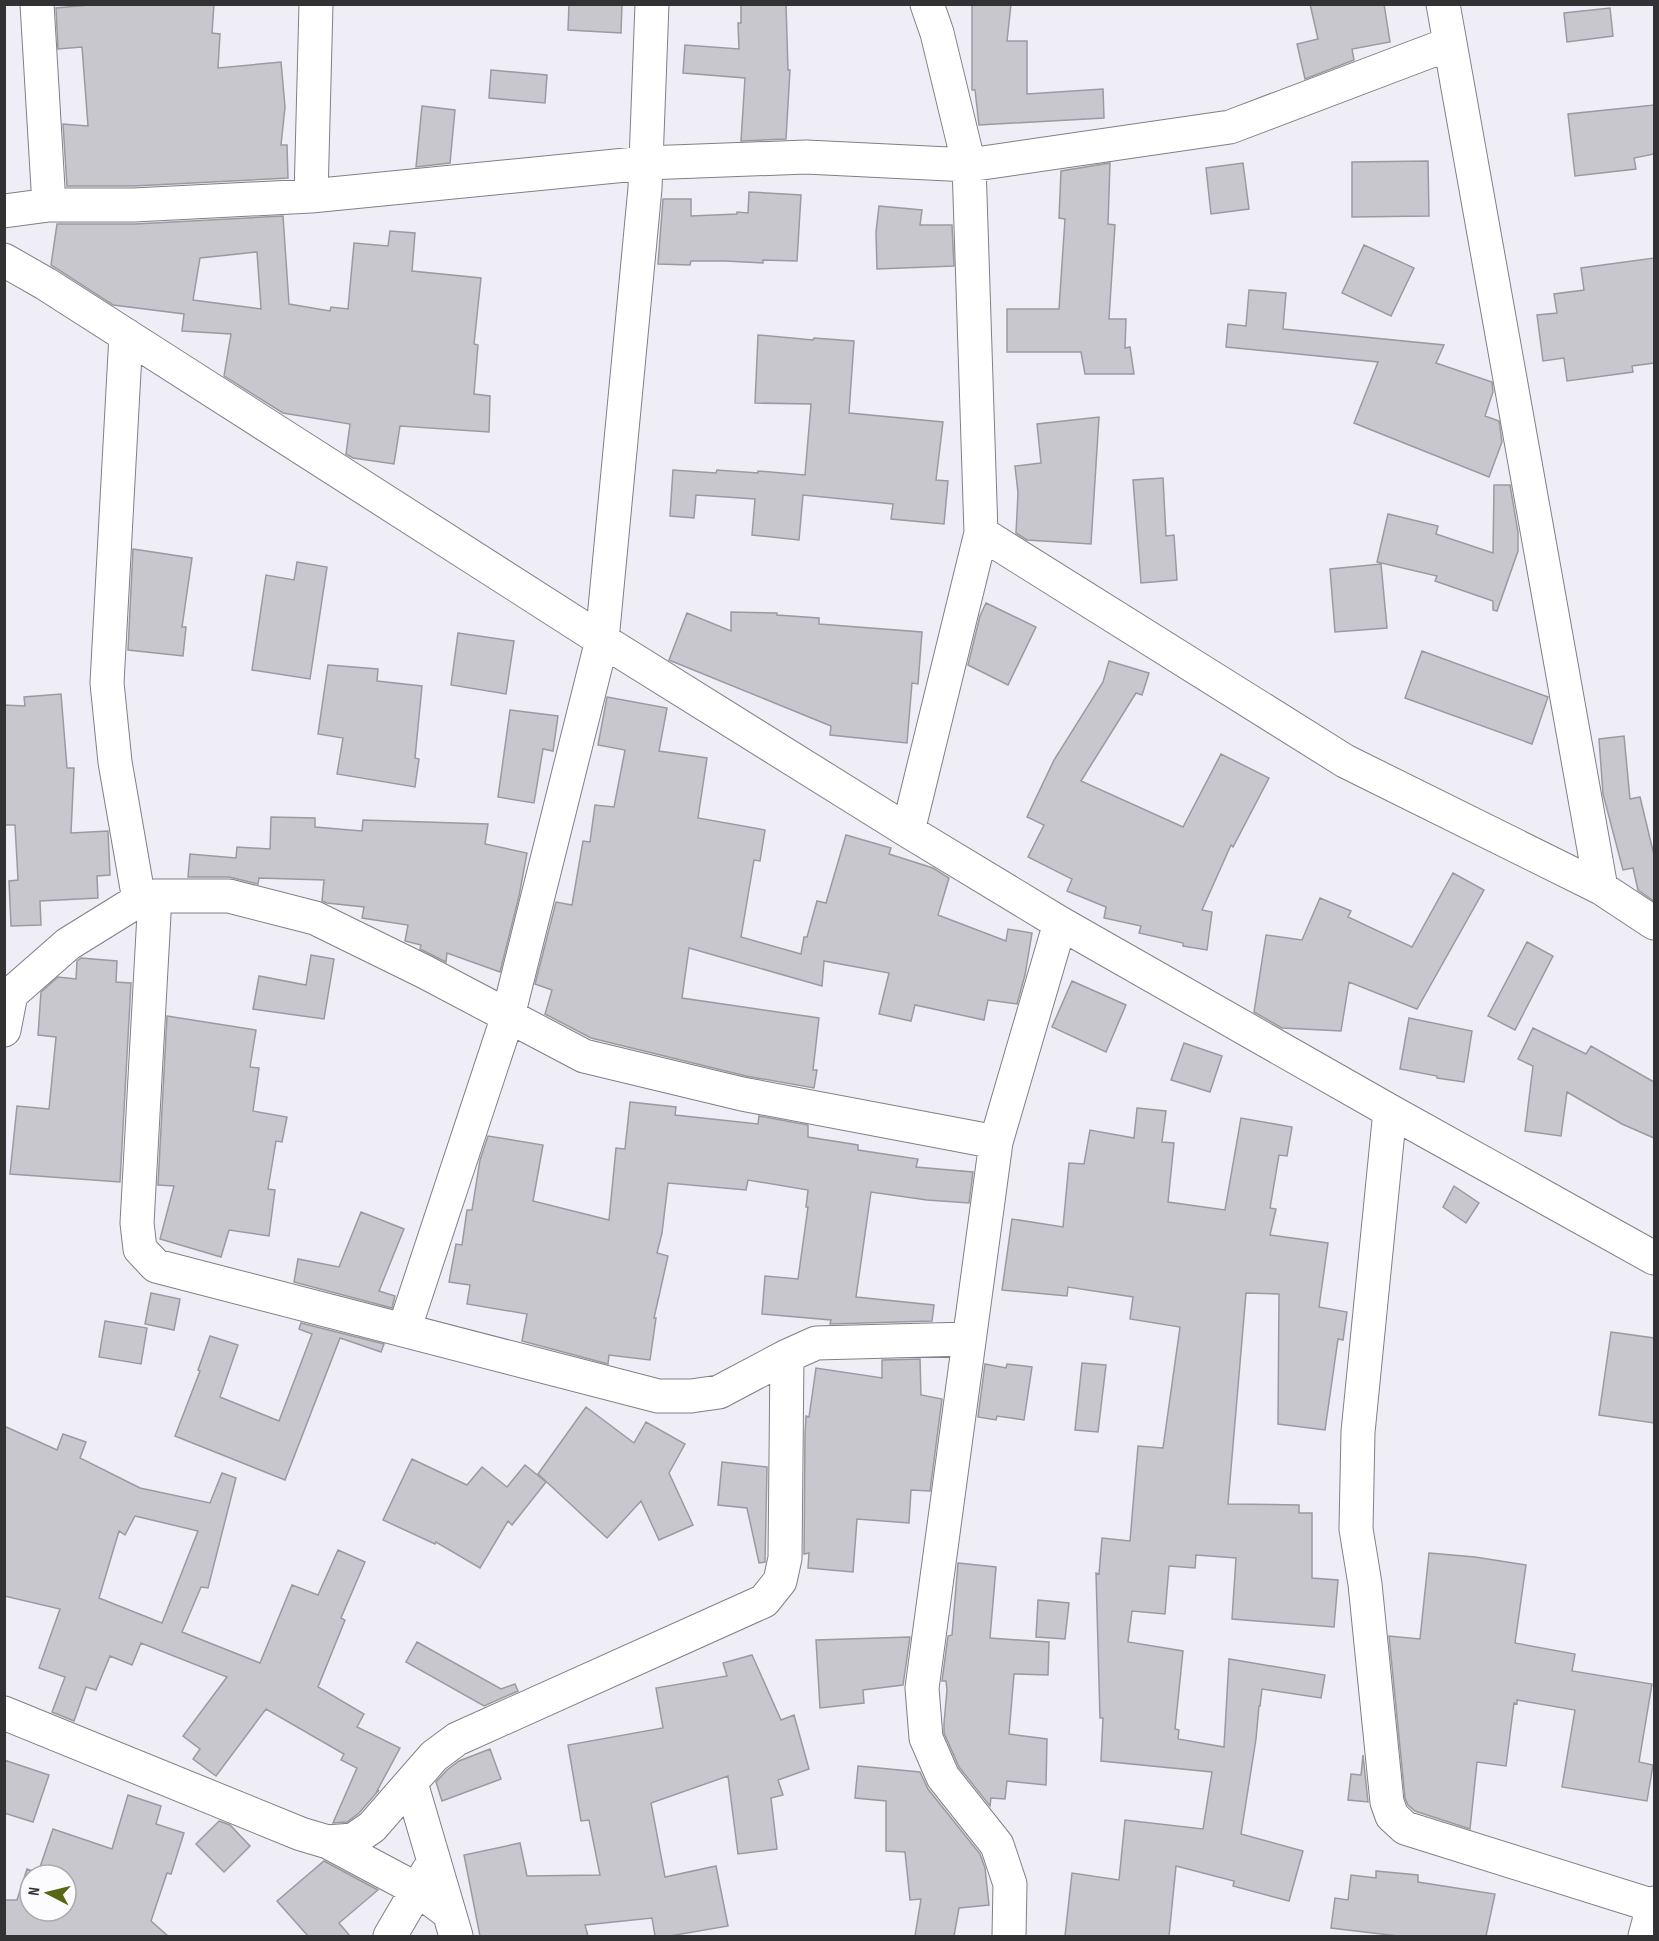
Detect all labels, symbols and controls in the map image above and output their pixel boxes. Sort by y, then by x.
north arrow [18,1863,78,1923]
text: N [25,1886,45,1897]

